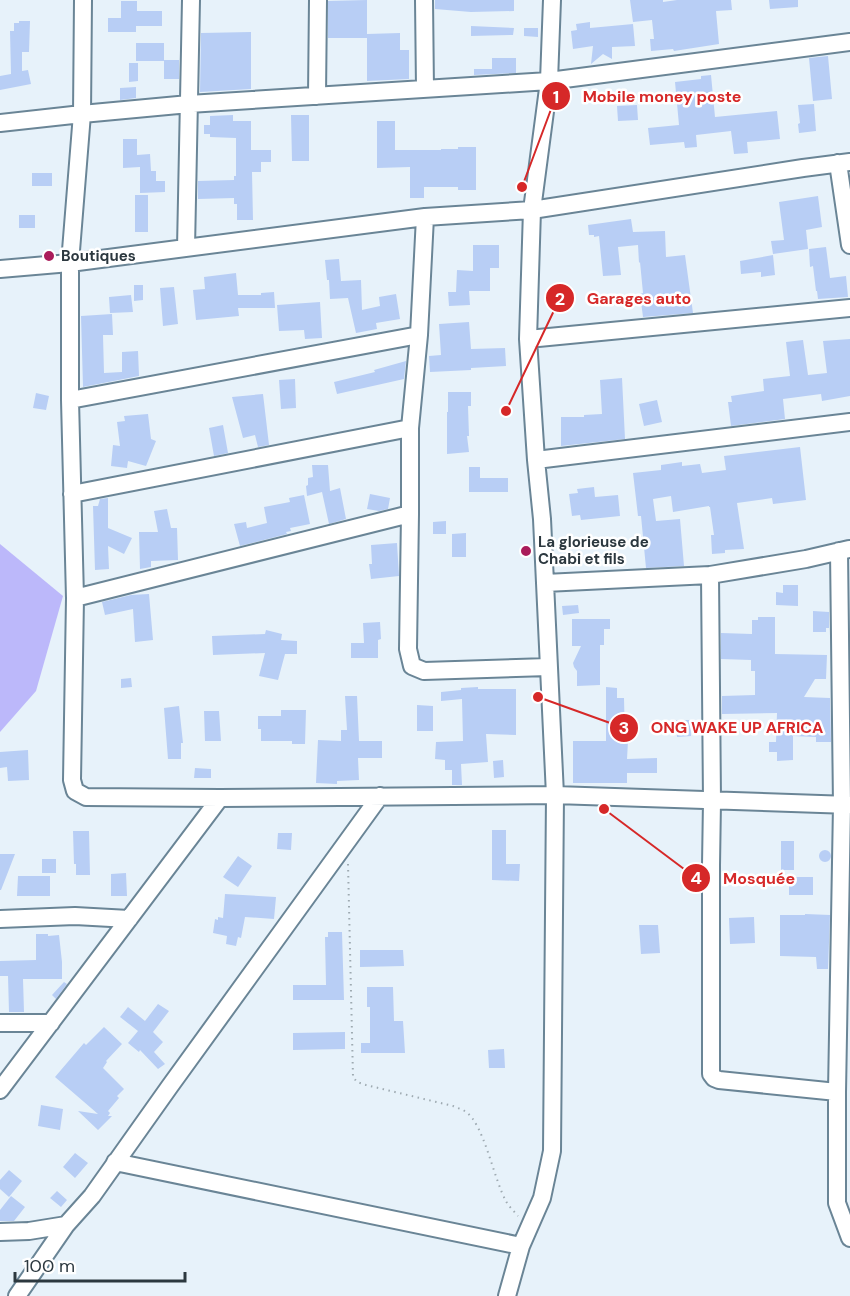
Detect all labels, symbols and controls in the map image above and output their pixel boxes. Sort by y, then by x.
callout: Mobile money poste [541,79,754,113]
text: 1 [553,85,559,109]
text: Mobile money poste [583,86,741,107]
place label: Boutiques [61,246,136,266]
marker: Boutiques [42,249,56,263]
callout: Garages auto [545,281,703,315]
text: 2 [555,287,565,311]
text: Garages auto [587,288,691,309]
place label: La glorieuse de Chabi et fils [538,532,649,569]
marker: La glorieuse de Chabi et fils [519,544,533,558]
callout: ONG WAKE UP AFRICA [609,711,836,745]
text: 3 [619,716,629,740]
text: ONG WAKE UP AFRICA [651,717,823,738]
callout: Mosquée [681,861,807,895]
text: 4 [690,866,702,890]
text: Mosquée [723,868,795,889]
scale bar [15,1245,184,1283]
text: 100 m [24,1254,75,1278]

